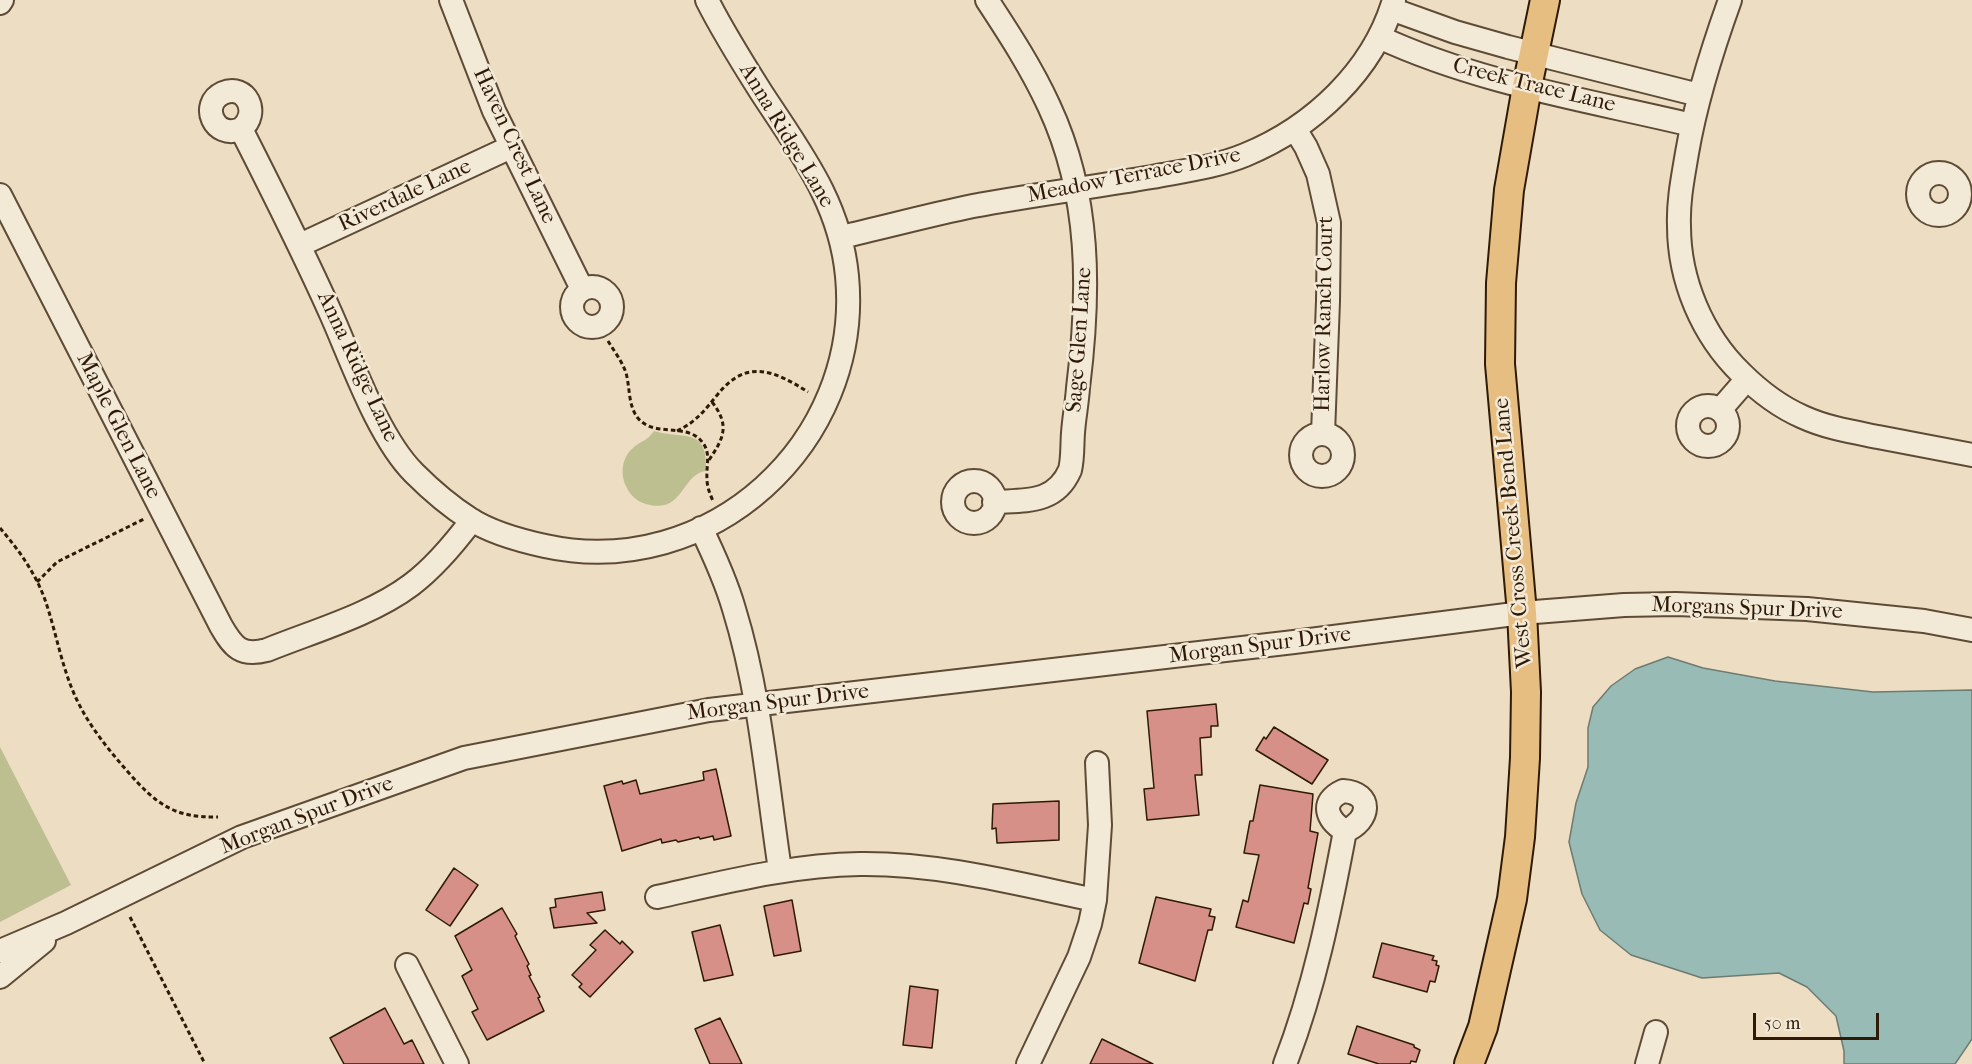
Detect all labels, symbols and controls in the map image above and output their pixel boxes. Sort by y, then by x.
street label: Creek Trace Lane [1450,53,1618,119]
street label: Anna Ridge Lane [733,59,839,213]
street label: Haven Crest Lane [466,64,562,228]
street label: Meadow Terrace Drive [1025,142,1243,210]
street label: Riverdale Lane [334,154,476,238]
street label: Harlow Ranch Court [1310,216,1340,412]
street label: Sage Glen Lane [1062,266,1098,414]
street label: Anna Ridge Lane [311,287,403,447]
street label: Maple Glen Lane [70,349,166,503]
street label: West Cross Creek Bend Lane [1489,397,1539,669]
street label: Morgans Spur Drive [1651,592,1843,626]
street label: Morgan Spur Drive [1168,622,1352,670]
street label: Morgan Spur Drive [686,679,870,727]
street label: Morgan Spur Drive [217,771,397,861]
scale bar [1756,1001,1882,1039]
text: 50 m [1764,1013,1800,1034]

